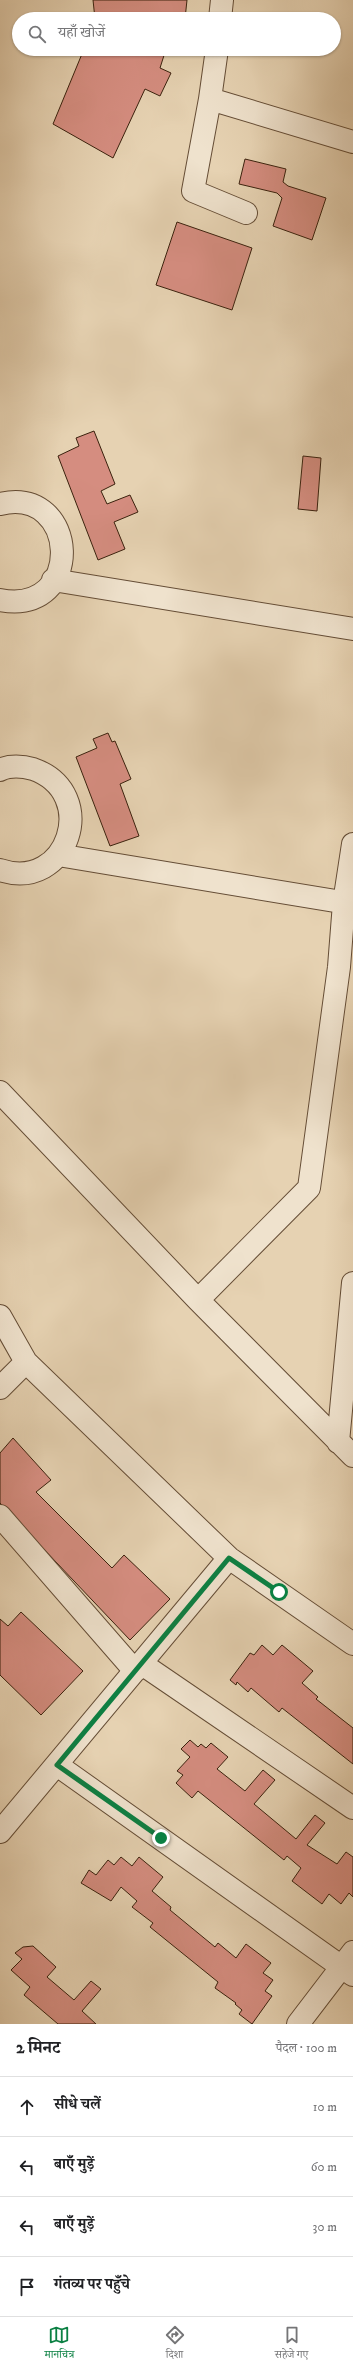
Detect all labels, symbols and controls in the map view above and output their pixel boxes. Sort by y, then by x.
search box [12,12,341,56]
icon: search [26,23,48,45]
text: यहाँ खोजें [58,23,105,42]
route start [270,1583,288,1601]
route end [152,1829,170,1847]
text: 2 मिनट [16,2037,60,2059]
text: पैदल · 100 m [276,2040,337,2056]
text: सीधे चलें [54,2095,101,2114]
icon: ahead [16,2096,38,2118]
text: 10 m [313,2099,337,2115]
text: बाएँ मुड़ें [54,2155,94,2174]
icon: left [16,2156,38,2178]
text: 60 m [311,2159,337,2175]
text: बाएँ मुड़ें [54,2215,94,2234]
icon: left [16,2216,38,2238]
text: 30 m [313,2219,337,2235]
text: गंतव्य पर पहुँचे [54,2275,130,2294]
icon: arrive [16,2276,38,2298]
tab: मानचित्र [45,2324,74,2365]
tab: दिशा [164,2324,186,2365]
tab: सहेजे गए [275,2324,308,2365]

